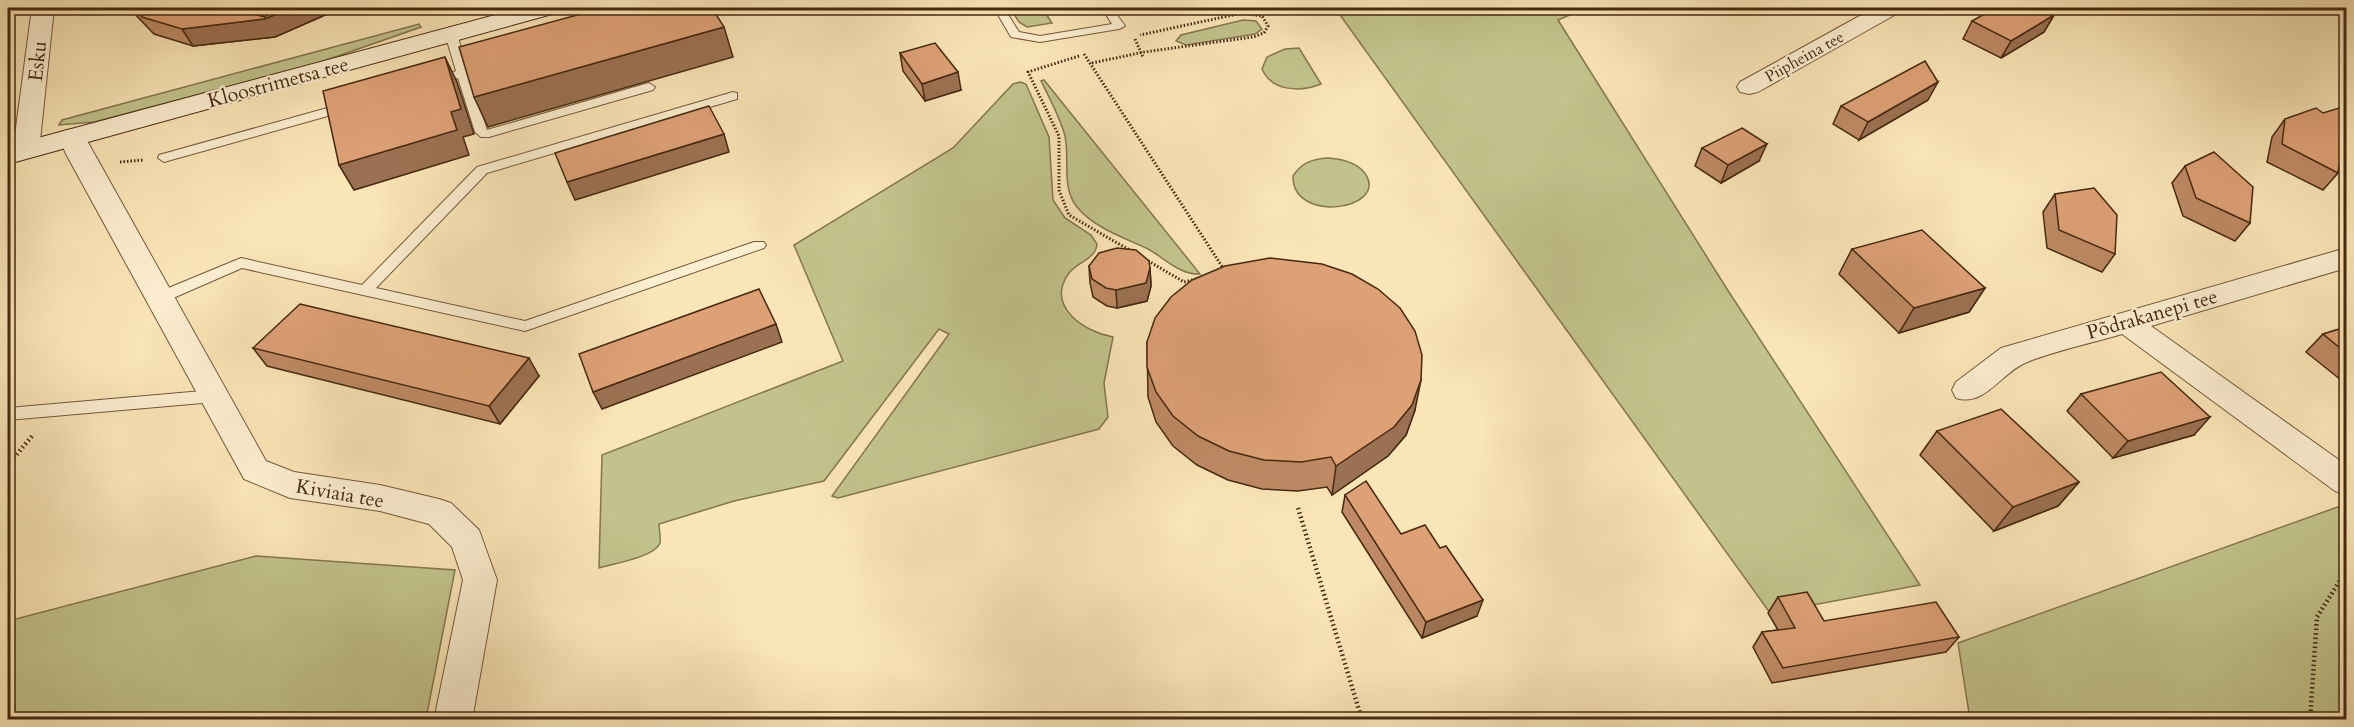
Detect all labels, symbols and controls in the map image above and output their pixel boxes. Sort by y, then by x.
street label: Piipheina tee [1761,26,1848,88]
street label: Esku [22,39,53,83]
street label: Kloostrimetsa tee [205,51,352,114]
street label: Põdrakanepi tee [2083,283,2221,346]
street label: Kiviaia tee [294,472,386,515]

